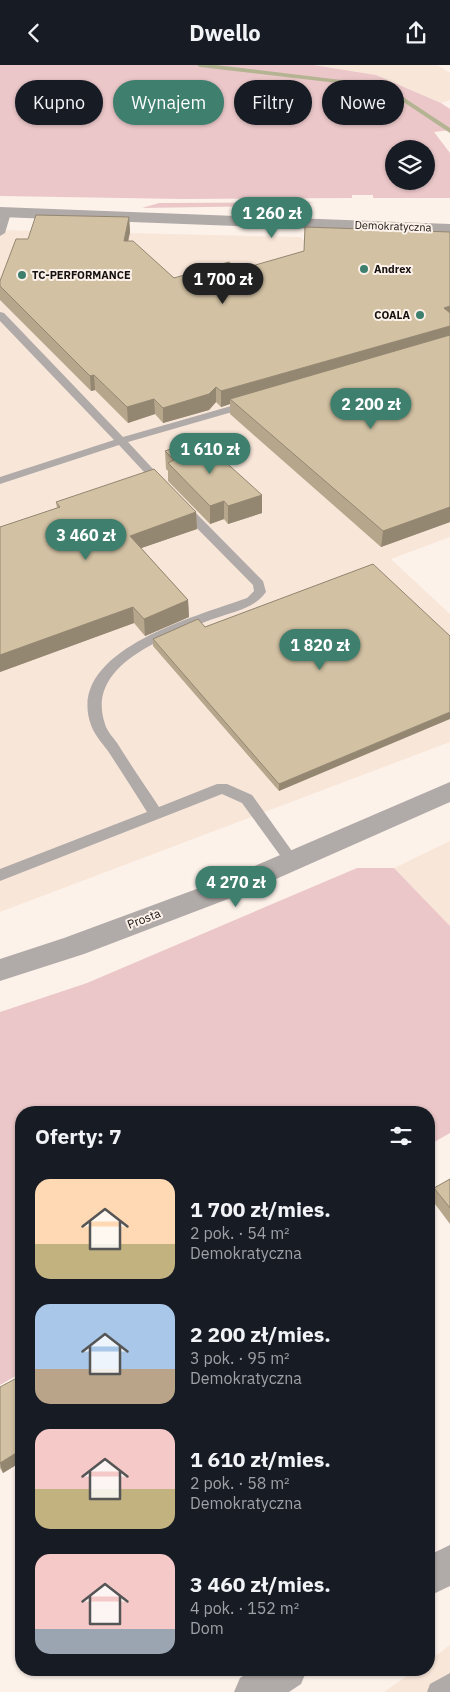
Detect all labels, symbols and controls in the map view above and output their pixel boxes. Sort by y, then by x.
text: Dwello [189,18,261,47]
icon: back [20,19,48,47]
icon: share [402,19,430,47]
chip: Kupno [15,80,103,125]
chip: Wynajem [113,80,224,125]
chip: Filtry [234,80,312,125]
chip: Nowe [322,80,404,125]
map controls [385,140,435,190]
button: layers [385,140,435,190]
pin: 1 260 zł [220,197,324,239]
text: 1 260 zł [242,203,302,223]
street label: Demokratyczna [354,218,432,234]
place label: Andrex [374,262,411,276]
pin: 1 700 zł [171,263,275,305]
marker: Andrex [358,263,370,275]
place label: TC-PERFORMANCE [32,268,131,282]
marker: TC-PERFORMANCE [16,269,28,281]
text: 1 700 zł [193,269,253,289]
place label: COALA [374,308,410,322]
marker: COALA [414,309,426,321]
pin: 2 200 zł [319,387,423,430]
text: 2 200 zł [341,394,401,414]
pin: 1 610 zł [158,433,262,475]
text: 1 610 zł [180,439,240,459]
pin: 3 460 zł [34,519,138,561]
text: 3 460 zł [56,525,116,545]
pin: 1 820 zł [268,629,372,671]
text: 1 820 zł [290,635,350,655]
pin: 4 270 zł [184,865,288,908]
text: 4 270 zł [206,872,266,892]
street label: Prosta [125,905,163,932]
text: Oferty: 7 [35,1122,122,1150]
icon: filters [387,1122,415,1150]
text: 1 700 zł/mies. [190,1195,331,1223]
icon: home [75,1199,135,1259]
text: 2 pok. · 54 m² [190,1223,290,1243]
text: Demokratyczna [190,1243,302,1263]
text: 2 200 zł/mies. [190,1320,331,1348]
icon: home [75,1324,135,1384]
text: 3 pok. · 95 m² [190,1348,290,1368]
text: Demokratyczna [190,1368,302,1388]
text: 1 610 zł/mies. [190,1445,331,1473]
icon: home [75,1449,135,1509]
text: 2 pok. · 58 m² [190,1473,290,1493]
text: Demokratyczna [190,1493,302,1513]
text: 3 460 zł/mies. [190,1570,331,1598]
icon: home [75,1574,135,1634]
text: 4 pok. · 152 m² [190,1598,299,1618]
text: Dom [190,1618,224,1638]

